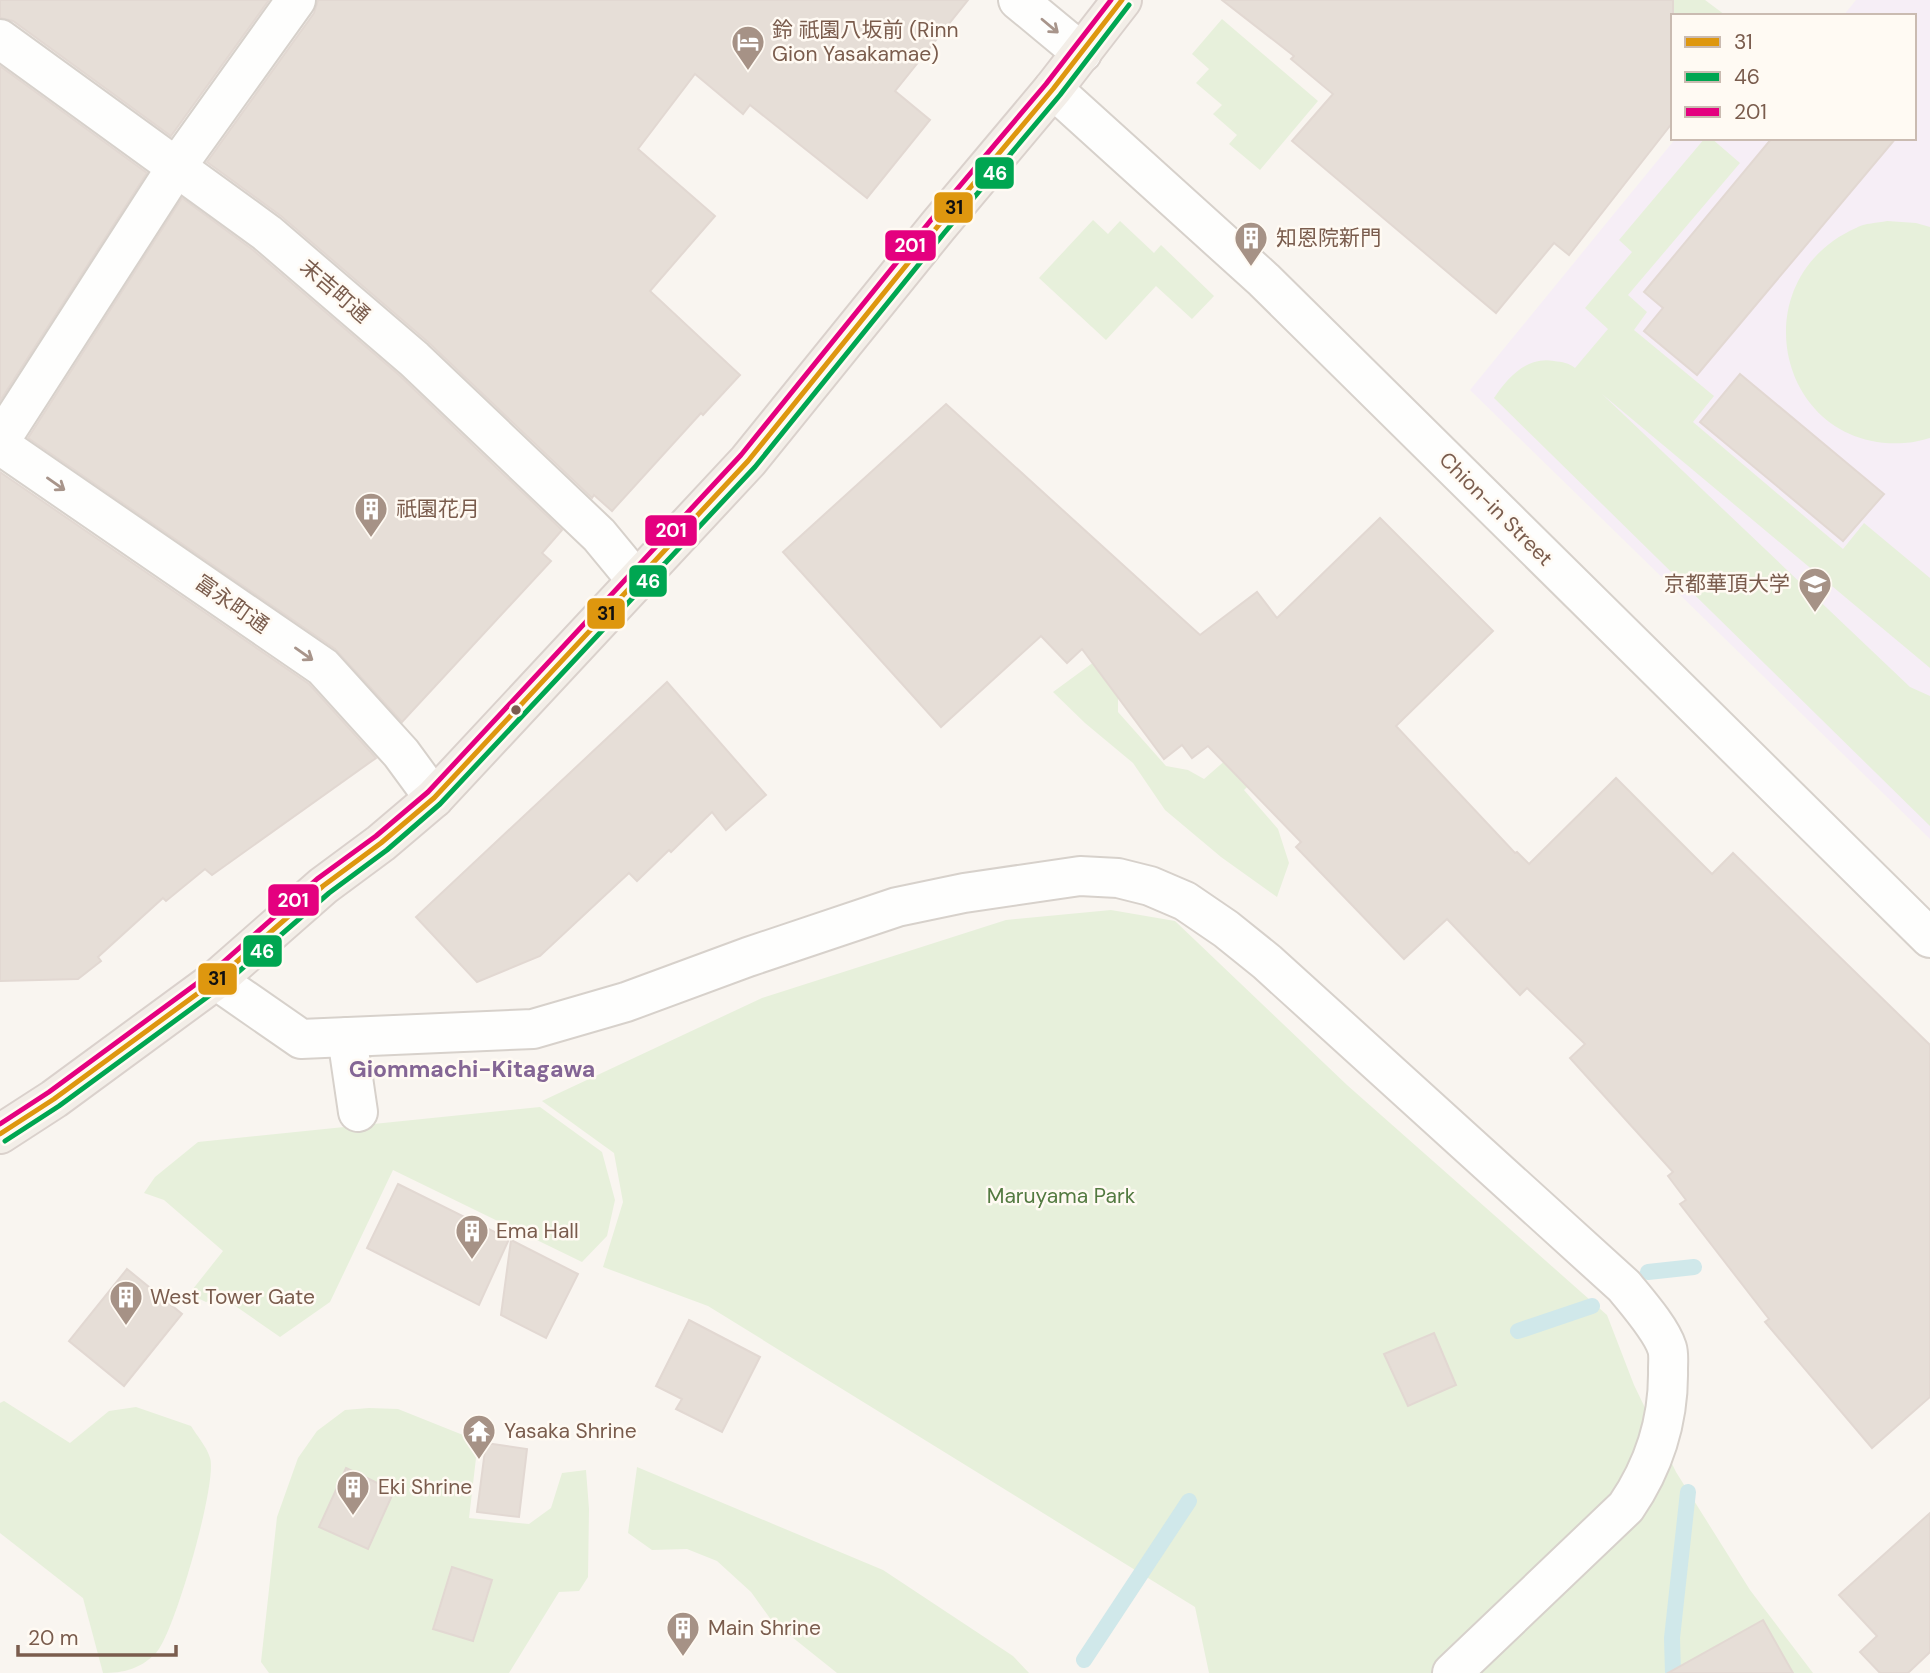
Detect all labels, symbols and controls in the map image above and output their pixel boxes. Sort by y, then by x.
legend [1671,14,1916,140]
place label: 鈴 祇園八坂前 (Rinn Gion Yasakamae) [772,16,959,68]
one-way arrow [1040,18,1058,34]
hotel icon: 鈴 祇園八坂前 (Rinn Gion Yasakamae) [729,23,767,72]
text: 31 [1734,28,1753,56]
text: 46 [1734,63,1760,91]
text: 201 [1734,98,1767,126]
line badge: 46 [974,156,1015,190]
text: 46 [983,161,1007,186]
line badge: 31 [933,191,974,224]
text: 31 [945,195,963,220]
building icon: 知恩院新門 [1232,219,1270,268]
place label: 知恩院新門 [1276,224,1381,252]
line badge: 201 [884,229,937,262]
text: 201 [894,233,926,258]
street label: 末吉町通 [294,253,376,329]
street label: Chion-in Street [1433,446,1559,572]
one-way arrow [46,477,65,491]
building icon: 祇園花月 [352,490,390,539]
place label: 祇園花月 [396,495,480,523]
line badge: 201 [644,514,698,547]
text: 201 [655,518,687,543]
line badge: 46 [628,564,668,598]
school or university icon: 京都華頂大学 [1796,565,1834,614]
street label: 富永町通 [190,568,274,640]
text: 46 [636,569,660,594]
place label: 京都華頂大学 [1664,570,1790,598]
line badge: 31 [586,597,626,630]
text: 31 [597,601,615,626]
one-way arrow [294,647,313,661]
unlabelled marker [509,703,523,717]
line badge: 201 [267,883,320,917]
text: 201 [277,888,309,913]
line badge: 46 [242,934,283,968]
text: 46 [250,939,274,964]
line badge: 31 [197,962,238,996]
text: 31 [208,966,226,991]
district label: Giommachi-Kitagawa [349,1054,595,1084]
park label: Maruyama Park [987,1182,1136,1210]
building icon: Ema Hall [453,1212,491,1261]
place label: Ema Hall [496,1217,579,1245]
building icon: West Tower Gate [107,1278,145,1327]
place label: West Tower Gate [150,1283,315,1311]
temple icon: Yasaka Shrine [460,1412,498,1461]
place label: Yasaka Shrine [504,1417,637,1445]
building icon: Eki Shrine [334,1468,372,1517]
place label: Eki Shrine [378,1473,472,1501]
building icon: Main Shrine [664,1609,702,1658]
scale bar [18,1614,175,1658]
place label: Main Shrine [708,1614,821,1642]
text: 20 m [28,1624,79,1652]

